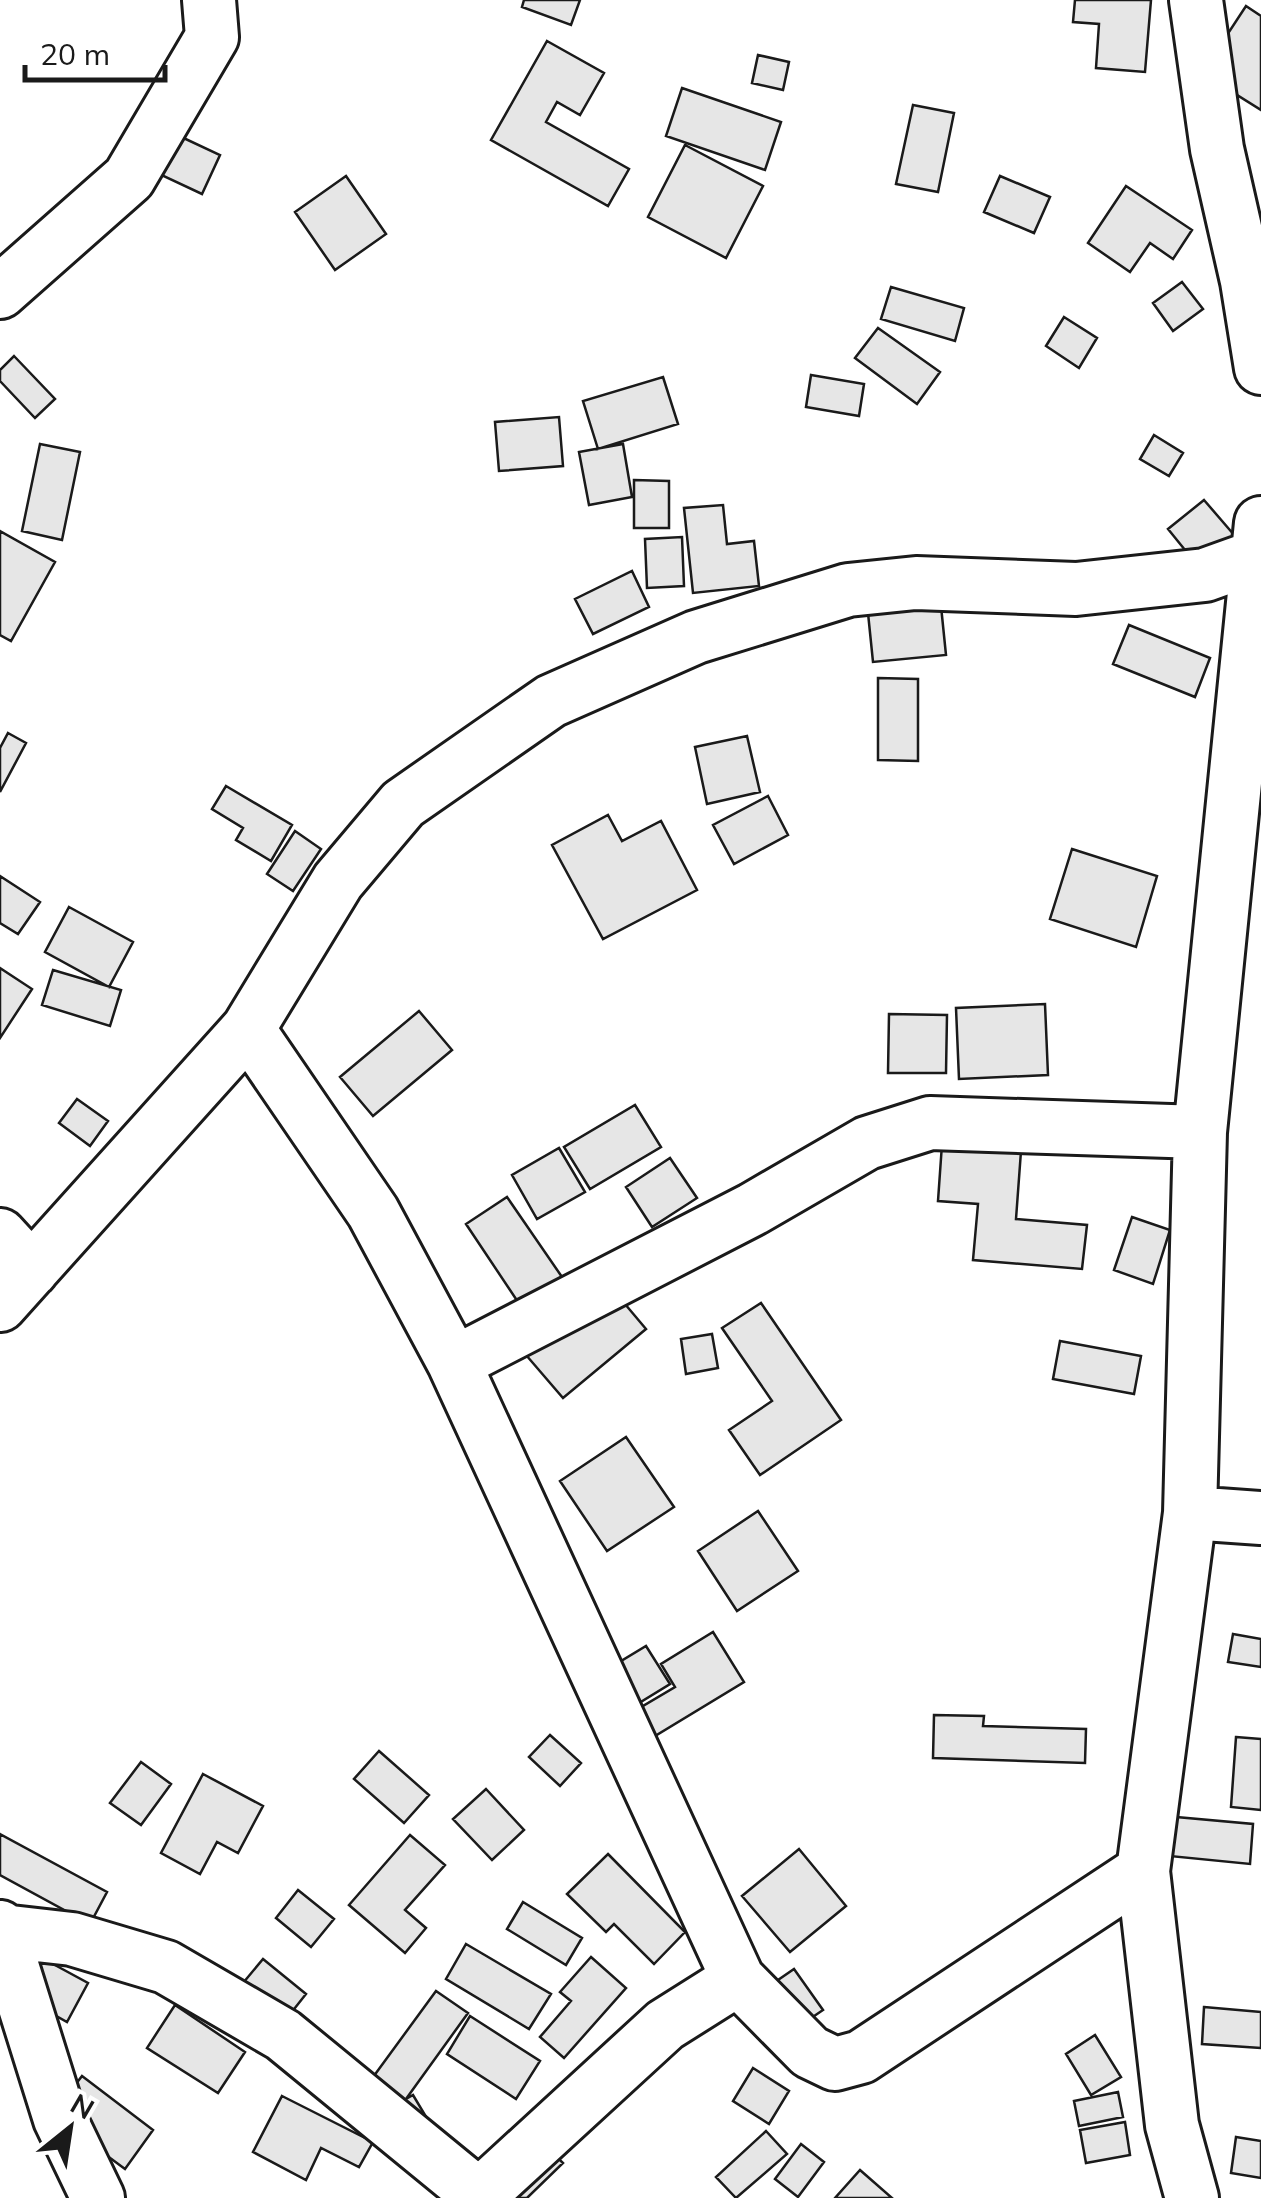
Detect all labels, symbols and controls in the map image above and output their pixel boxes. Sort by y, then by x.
scale bar [25,20,165,82]
text: 20 m [40,35,110,73]
north arrow [20,2078,120,2178]
text: N [65,2085,101,2126]

